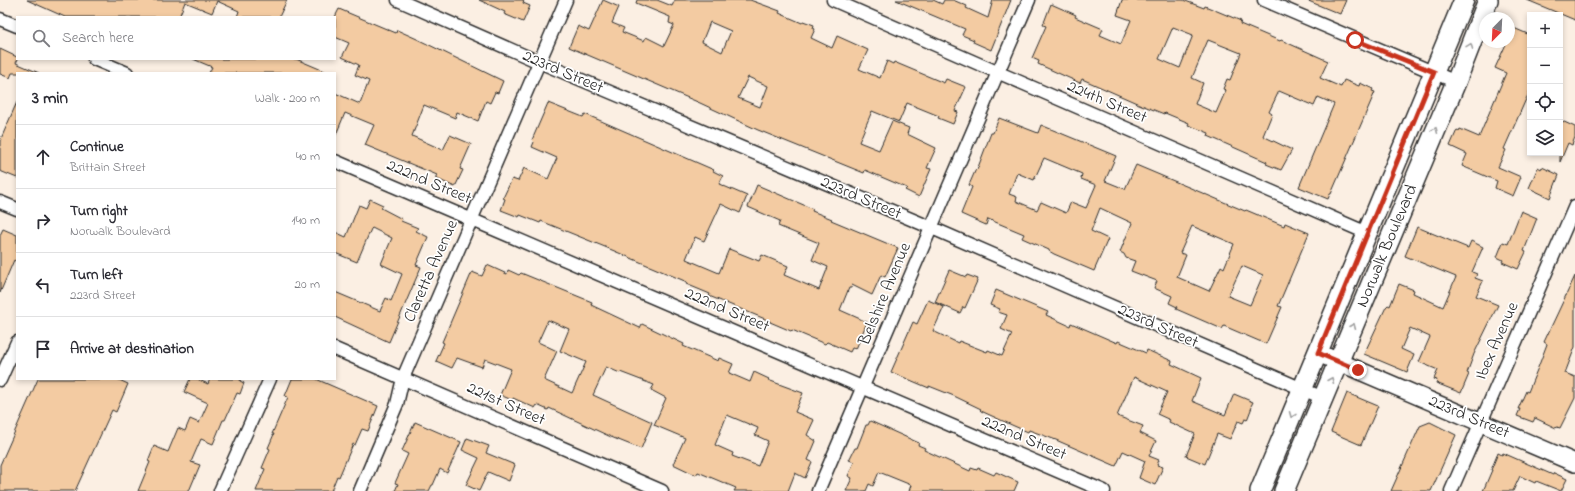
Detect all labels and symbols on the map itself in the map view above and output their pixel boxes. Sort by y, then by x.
north arrow [1479,12,1515,48]
route start [1346,31,1364,49]
one-way arrow [1465,42,1473,49]
street label: 223rd Street [519,44,608,100]
street label: 224th Street [1063,74,1151,130]
one-way arrow [1431,127,1439,134]
street label: 222nd Street [383,153,476,211]
street label: 223rd Street [817,170,906,226]
street label: Norwalk Boulevard [1350,180,1424,311]
street label: Claretta Avenue [397,215,465,326]
street label: Belshire Avenue [852,238,918,350]
street label: 222nd Street [681,281,774,339]
street label: 223rd Street [1114,297,1203,355]
street label: Ibex Avenue [1469,298,1526,384]
one-way arrow [1349,322,1357,329]
route end [1349,361,1367,379]
street label: 221st Street [463,376,550,433]
one-way arrow [1326,376,1334,383]
street label: 223rd Street [1425,389,1514,445]
street label: 222nd Street [978,409,1071,467]
one-way arrow [1288,411,1296,418]

